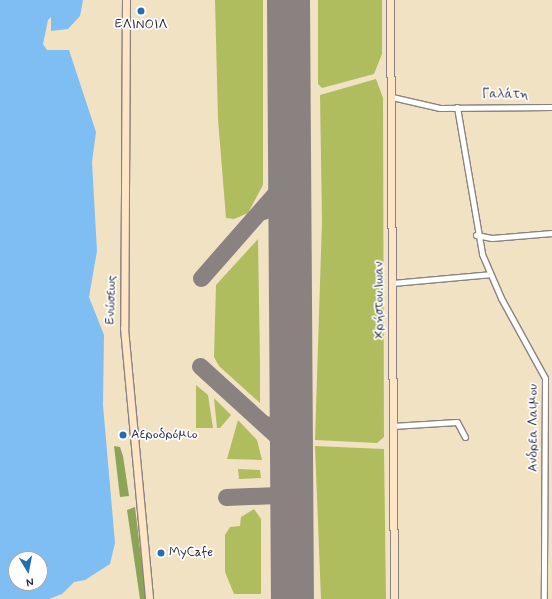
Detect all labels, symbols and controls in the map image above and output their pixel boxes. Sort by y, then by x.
marker: ΕΛΙΝΟΙΛ [136,6,146,16]
place label: ΕΛΙΝΟΙΛ [115,17,167,33]
street label: Γαλάτη [482,87,528,103]
street label: Χρήστου.Ιωαν [372,261,388,339]
street label: Ενώσεως [104,275,120,325]
street label: Ανδρεα Λαιμου [526,384,542,472]
place label: Αεροδρόμιο [131,427,198,443]
marker: Αεροδρόμιο [118,430,128,440]
place label: MyCafe [169,545,213,561]
marker: MyCafe [156,548,166,558]
north arrow [8,551,48,591]
text: N [25,574,35,589]

